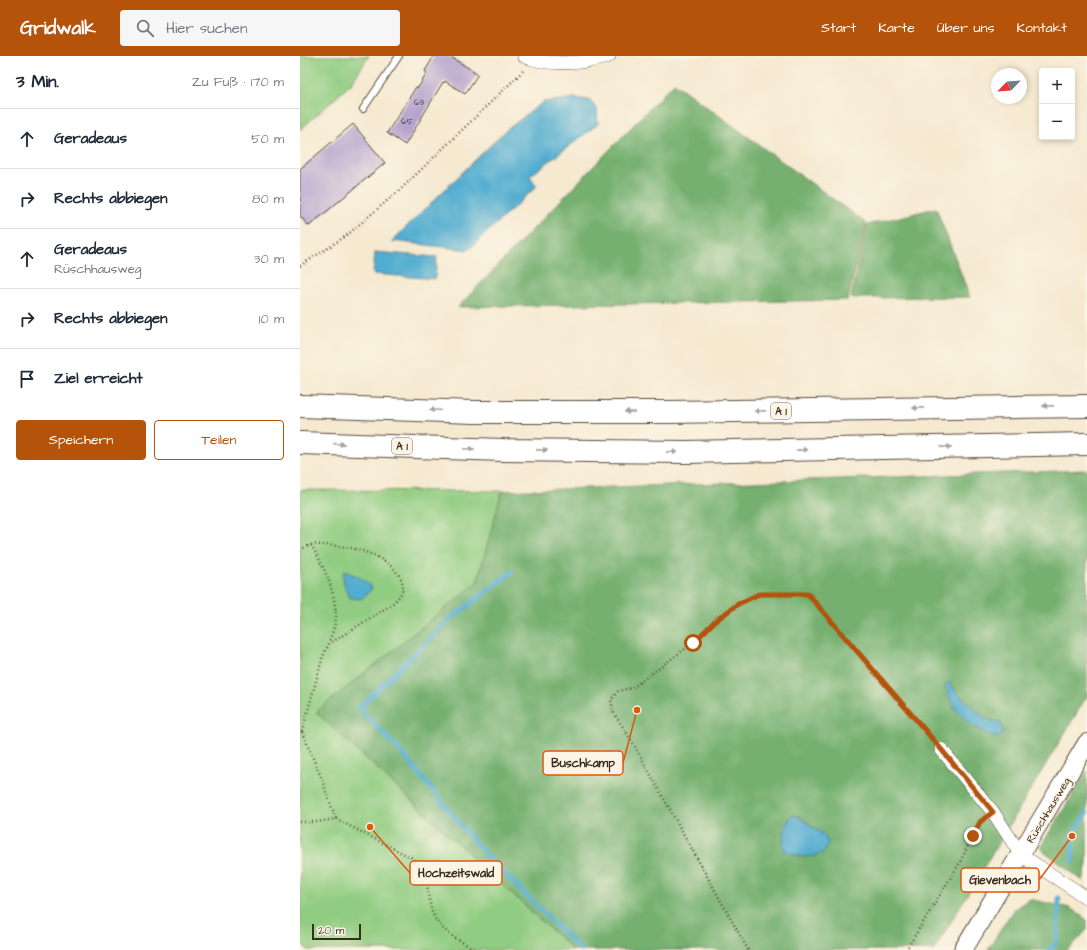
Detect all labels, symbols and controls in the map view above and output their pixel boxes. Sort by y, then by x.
search box [120,10,400,46]
text: Gridwalk [20,15,96,42]
icon: search [134,17,156,39]
text: Hier suchen [166,18,247,39]
text: Start [821,18,856,38]
text: Karte [878,18,915,38]
text: Über uns [937,18,995,38]
text: Kontakt [1017,18,1067,38]
north arrow [991,68,1027,104]
map controls [1039,68,1075,140]
button: + [1039,68,1075,104]
text: 3 Min. [16,70,59,94]
text: Zu Fuß · 170 m [192,73,284,91]
house number: 63 [414,96,425,109]
button: − [1039,104,1075,140]
house number: 65 [401,115,414,128]
icon: ahead [16,128,38,150]
text: Geradeaus [54,128,127,149]
text: 50 m [251,130,284,148]
icon: right [16,188,38,210]
text: Rechts abbiegen [54,188,168,209]
text: 80 m [252,190,284,208]
text: Geradeaus [54,239,127,260]
icon: ahead [16,248,38,270]
text: 30 m [254,250,284,268]
text: Rüschhausweg [54,260,141,278]
icon: right [16,308,38,330]
text: Rechts abbiegen [54,308,168,329]
text: 10 m [259,310,284,328]
icon: arrive [16,368,38,390]
text: Ziel erreicht [54,368,143,389]
road number: A 1 [771,403,791,419]
one-way arrow [1041,403,1054,409]
one-way arrow [912,405,924,412]
one-way arrow [428,407,441,413]
one-way arrow [753,408,766,414]
one-way arrow [623,409,636,415]
button: Speichern [16,420,146,460]
button: Teilen [154,420,284,460]
road number: A 1 [392,438,412,454]
one-way arrow [333,441,345,448]
one-way arrow [940,444,953,450]
one-way arrow [463,445,475,452]
one-way arrow [536,447,549,453]
one-way arrow [796,447,809,453]
one-way arrow [666,449,679,455]
route start [684,634,702,652]
callout: Buschkamp [543,751,623,775]
text: Buschkamp [551,755,615,773]
street label: Rüschhausweg [1023,774,1075,846]
route end [964,827,982,845]
callout: Hochzeitswald [410,861,502,885]
text: Hochzeitswald [418,865,495,882]
callout: Gievenbach [961,868,1039,892]
text: Gievenbach [969,872,1032,889]
scale bar [312,922,361,941]
text: 20 m [318,923,344,938]

